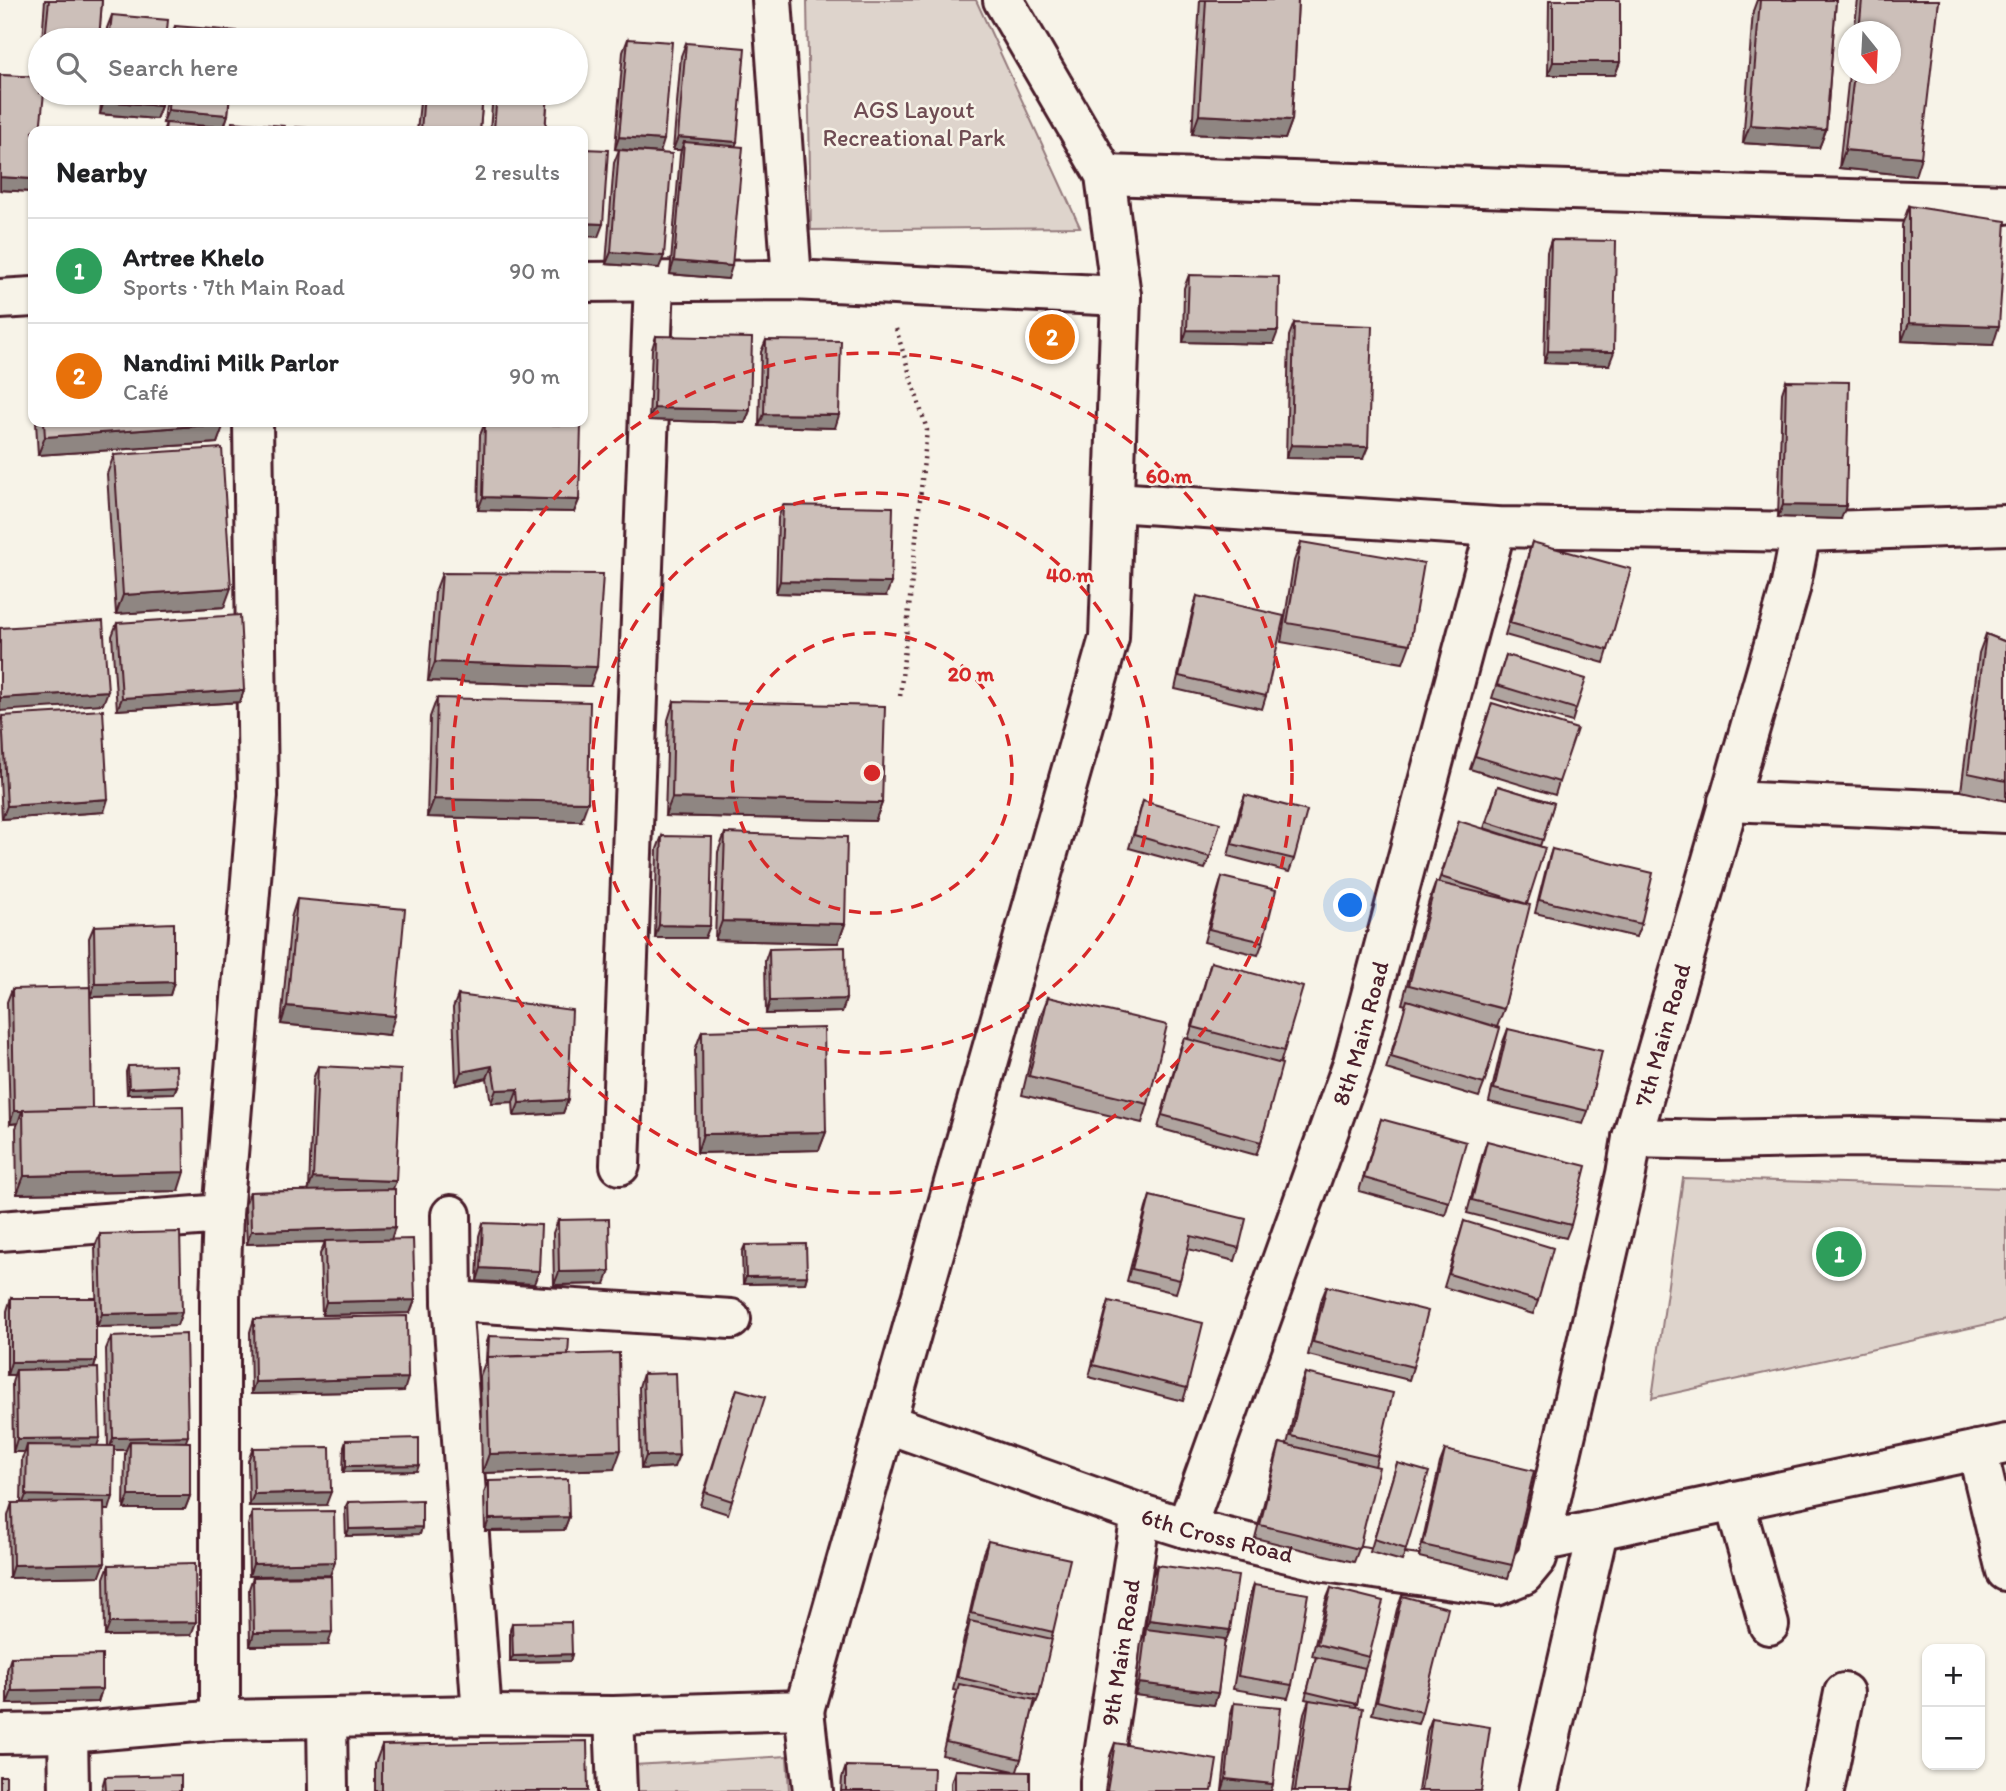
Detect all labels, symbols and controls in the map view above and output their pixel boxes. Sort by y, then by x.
north arrow [1838,21,1901,84]
search box [28,28,588,105]
icon: search [52,48,90,86]
text: Search here [108,51,238,83]
park label: AGS Layout Recreational Park [823,95,1006,152]
text: Nearby [56,153,147,190]
text: 2 results [474,158,560,186]
text: Artree Khelo [123,241,264,273]
text: 1 [74,257,84,285]
text: 90 m [509,257,560,285]
text: Sports · 7th Main Road [123,273,345,301]
pin: 2 [1029,311,1075,363]
text: Nandini Milk Parlor [123,346,338,378]
text: 2 [73,362,85,390]
text: 90 m [509,362,560,390]
text: Café [123,378,169,406]
text: 60 m [1146,463,1193,488]
text: 40 m [1046,562,1094,587]
text: 20 m [948,661,995,686]
centre of rings [860,761,884,785]
your location [1333,888,1367,922]
street label: 8th Main Road [1325,957,1394,1109]
street label: 7th Main Road [1627,960,1696,1110]
pin: 1 [1816,1228,1862,1280]
street label: 6th Cross Road [1138,1501,1296,1568]
street label: 9th Main Road [1094,1577,1145,1728]
map controls [1922,1644,1985,1770]
button: + [1922,1644,1985,1707]
button: − [1922,1707,1985,1770]

